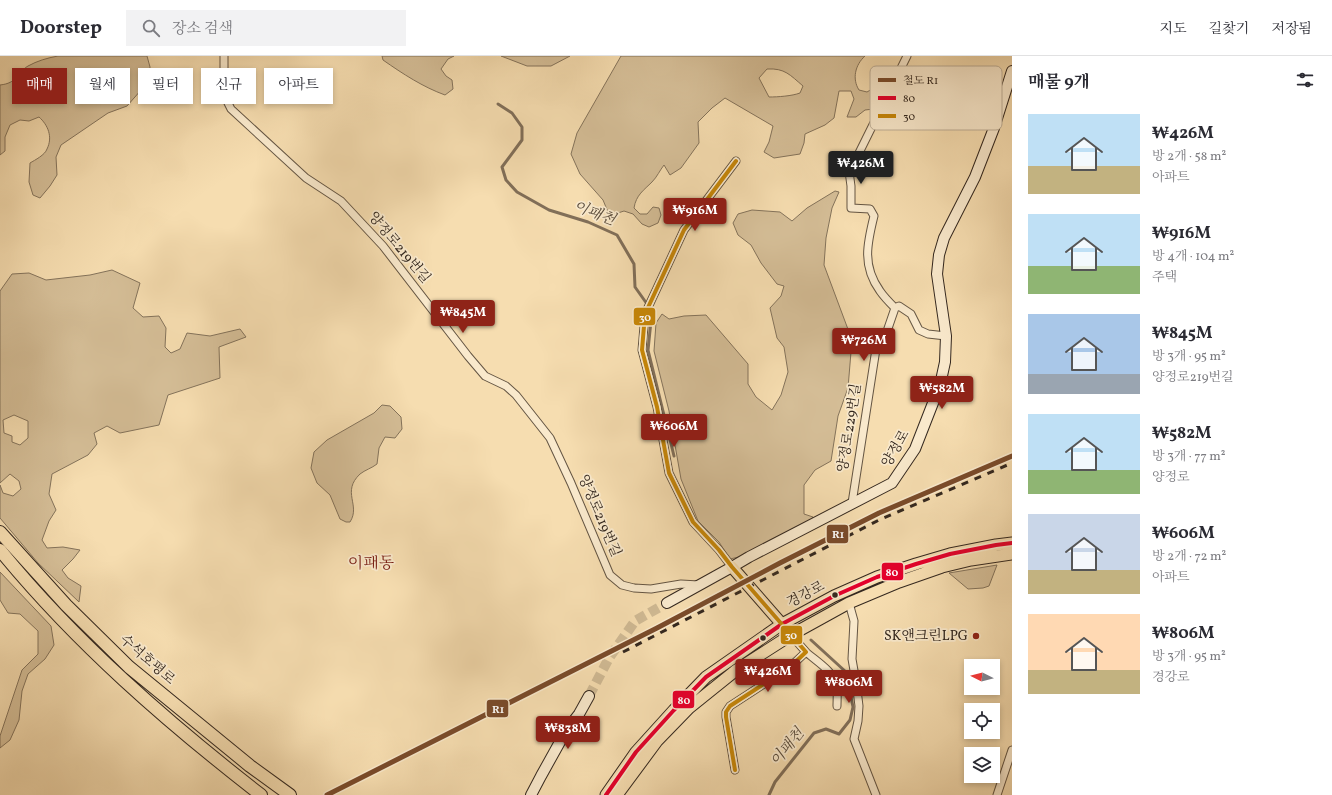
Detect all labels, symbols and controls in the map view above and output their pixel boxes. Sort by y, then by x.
search box [126,10,406,46]
text: Doorstep [20,15,102,41]
icon: search [140,17,162,39]
text: 장소 검색 [172,19,233,40]
text: 지도 [1160,20,1187,39]
text: 길찾기 [1209,20,1249,39]
text: 저장됨 [1271,20,1312,39]
legend [870,66,1002,130]
chip: 매매 [12,68,67,104]
chip: 월세 [75,68,130,104]
chip: 필터 [138,68,193,104]
chip: 신규 [201,68,256,104]
chip: 아파트 [264,68,333,104]
icon: filters [1294,69,1316,91]
text: 매물 9개 [1028,71,1090,94]
text: 철도 R1 [903,74,938,89]
text: 80 [903,92,916,107]
text: 30 [903,110,915,125]
text: ₩426M [1152,122,1214,145]
icon: home [1060,130,1108,178]
text: 방 2개 · 58 m² [1152,148,1226,166]
pin: ₩426M [833,151,889,185]
text: ₩426M [837,155,885,173]
text: 아파트 [1152,169,1190,187]
water label: 이패천 [570,196,619,232]
pin: ₩916M [667,198,723,232]
text: ₩916M [672,202,718,220]
street label: 양정로219번길 [363,208,435,288]
text: ₩916M [1152,222,1211,245]
icon: home [1060,230,1108,278]
text: 방 4개 · 104 m² [1152,248,1234,266]
text: 주택 [1152,269,1177,287]
pin: ₩845M [435,300,491,334]
text: ₩845M [440,304,486,322]
line badge: 30 [633,307,656,326]
text: 30 [639,311,651,326]
text: ₩845M [1152,322,1212,345]
pin: ₩726M [836,328,892,362]
icon: home [1060,330,1108,378]
text: ₩726M [841,332,887,350]
text: 방 3개 · 95 m² [1152,348,1226,366]
text: 양정로219번길 [1152,369,1234,387]
pin: ₩582M [914,376,970,410]
text: ₩582M [919,380,965,398]
street label: 양정로229번길 [834,382,866,474]
pin: ₩606M [646,414,702,448]
text: ₩606M [650,418,698,436]
text: ₩582M [1152,422,1211,445]
street label: 양정로 [878,426,915,471]
icon: home [1060,430,1108,478]
text: 방 3개 · 77 m² [1152,448,1226,466]
text: 양정로 [1152,469,1190,487]
street label: 양정로219번길 [573,472,625,560]
text: ₩606M [1152,522,1215,545]
line badge: R1 [826,524,849,544]
text: R1 [832,528,844,543]
icon: home [1060,530,1108,578]
text: 방 2개 · 72 m² [1152,548,1226,566]
district label: 이패동 [348,553,395,575]
line badge: 80 [881,562,904,581]
text: 80 [886,566,899,581]
text: 아파트 [1152,569,1190,587]
street label: 경강로 [784,577,829,613]
unlabelled marker [830,590,840,600]
text: ₩806M [1152,622,1215,645]
line badge: 30 [780,625,803,645]
place label: SK앤크린LPG [884,627,968,646]
text: 30 [785,629,797,644]
icon: home [1060,630,1108,678]
street label: 수석호평로 [115,631,179,690]
marker: SK앤크린LPG [971,631,981,641]
unlabelled marker [758,633,768,643]
text: 방 3개 · 95 m² [1152,648,1226,666]
pin: ₩426M [740,659,796,693]
north arrow [964,659,1000,695]
map controls [964,659,1000,783]
text: ₩426M [744,663,792,681]
text: 경강로 [1152,669,1190,687]
pin: ₩806M [821,670,877,704]
text: ₩806M [825,674,873,692]
line badge: 80 [672,690,695,709]
text: 80 [678,694,691,709]
line badge: R1 [486,699,509,718]
text: R1 [492,703,504,718]
button: locate [964,703,1000,739]
pin: ₩838M [540,716,596,750]
text: ₩838M [545,720,591,738]
water label: 이패천 [766,723,811,772]
button: layers [964,747,1000,783]

